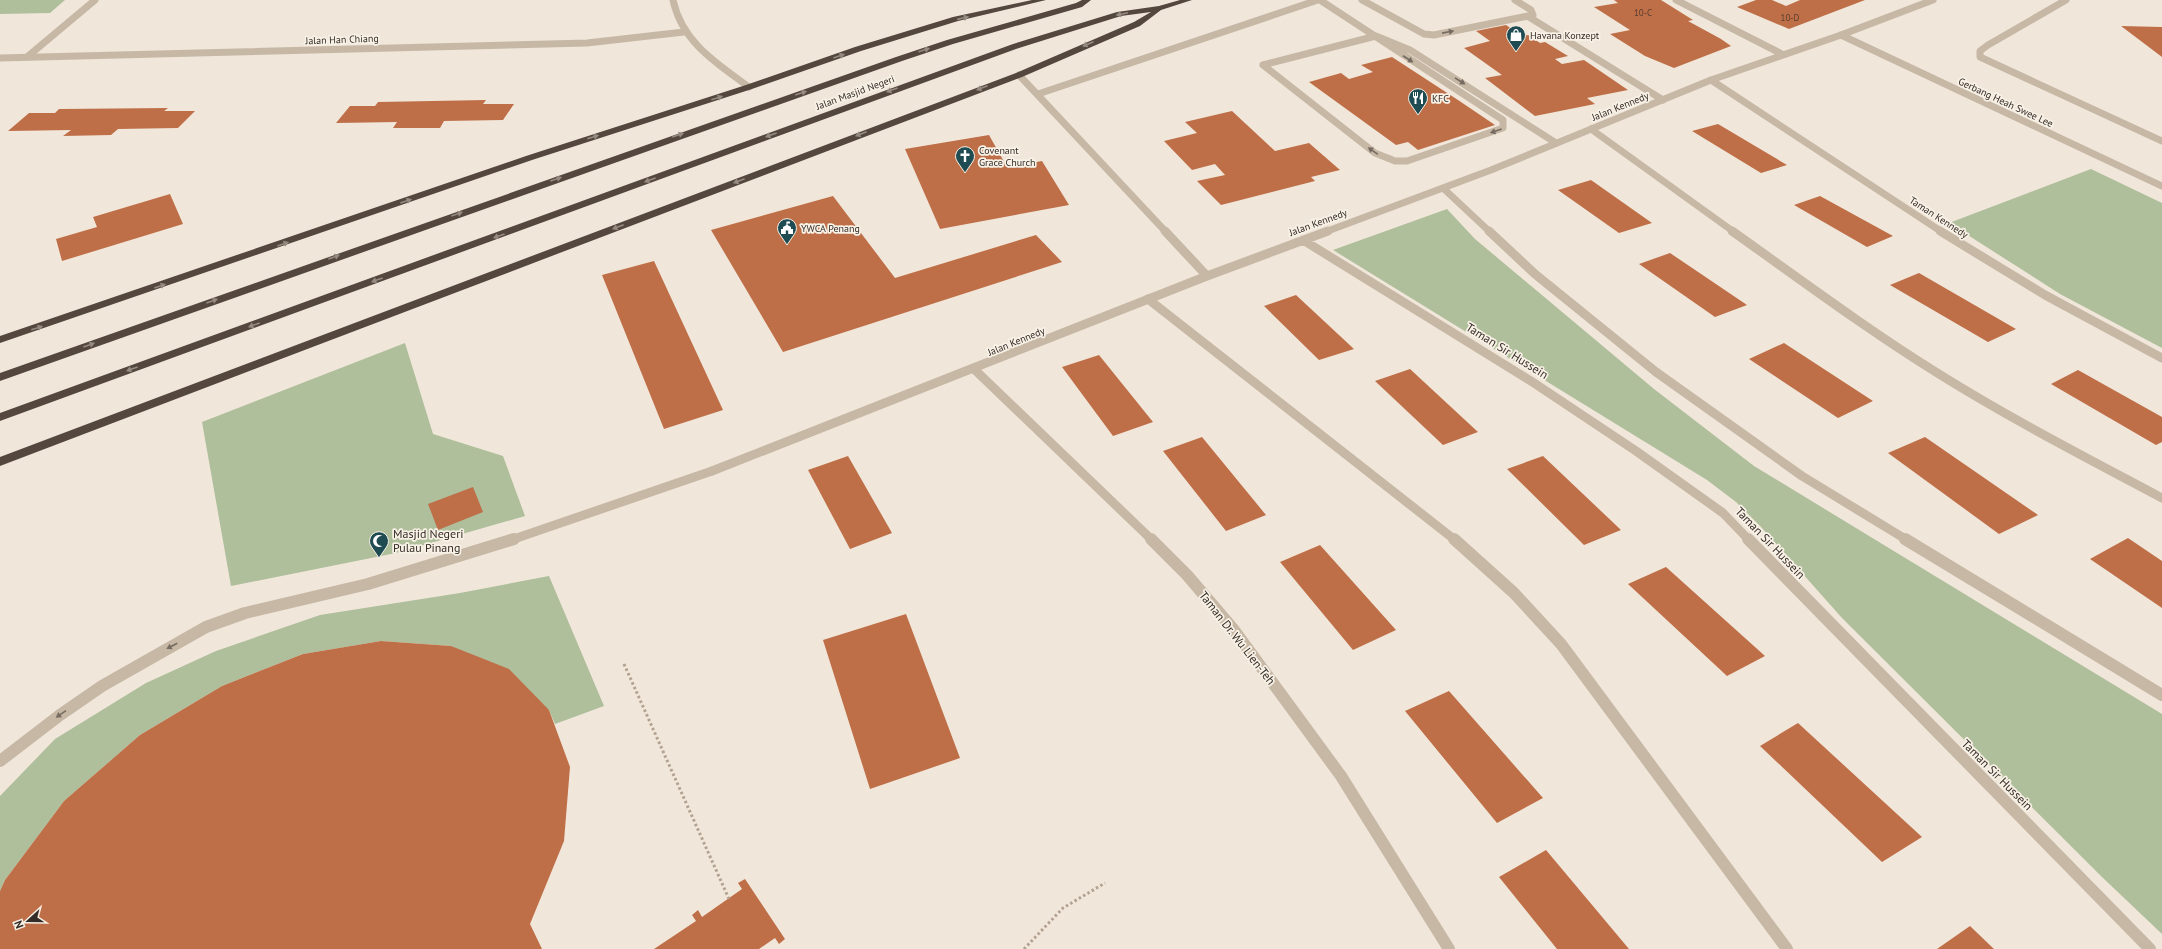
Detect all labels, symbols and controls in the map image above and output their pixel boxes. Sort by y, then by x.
house number: 10-C [1634,7,1652,18]
one-way arrow [1116,12,1128,18]
house number: 10-D [1781,12,1800,23]
one-way arrow [957,14,969,20]
shop icon: Havana Konzept [1505,24,1527,52]
one-way arrow [1442,29,1454,35]
place label: Havana Konzept [1530,29,1600,42]
street label: Jalan Han Chiang [304,32,379,47]
one-way arrow [1082,42,1094,48]
one-way arrow [918,47,930,53]
one-way arrow [833,52,845,58]
one-way arrow [1403,55,1413,63]
street label: Jalan Masjid Negeri [813,72,896,113]
street label: Gerbang Heah Swee Lee [1956,75,2055,130]
one-way arrow [1454,77,1466,84]
one-way arrow [976,86,988,92]
one-way arrow [886,87,898,93]
restaurant icon: KFC [1407,87,1429,115]
one-way arrow [795,89,807,95]
street label: Jalan Kennedy [1589,89,1651,124]
place label: KFC [1432,92,1449,105]
one-way arrow [711,95,723,101]
one-way arrow [1489,128,1501,134]
one-way arrow [673,132,685,138]
one-way arrow [765,132,777,138]
one-way arrow [854,132,866,138]
one-way arrow [587,134,599,140]
place label: Covenant Grace Church [979,144,1035,169]
church icon: Covenant Grace Church [954,145,976,173]
one-way arrow [1368,147,1378,155]
one-way arrow [550,175,562,181]
one-way arrow [643,178,655,184]
one-way arrow [733,178,745,184]
street label: Taman Kennedy [1907,194,1971,241]
one-way arrow [400,197,412,203]
street label: Jalan Kennedy [1287,206,1349,239]
one-way arrow [451,210,463,216]
public building icon: YWCA Penang [776,217,798,245]
place label: YWCA Penang [801,222,860,235]
one-way arrow [611,224,623,230]
one-way arrow [492,233,504,239]
one-way arrow [277,240,289,246]
one-way arrow [329,254,341,260]
one-way arrow [370,278,382,284]
one-way arrow [155,283,167,289]
one-way arrow [206,298,218,304]
street label: Taman Sir Hussein [1463,319,1551,382]
one-way arrow [248,322,260,328]
street label: Jalan Kennedy [985,324,1047,359]
one-way arrow [31,325,43,331]
one-way arrow [84,342,96,348]
one-way arrow [126,367,138,373]
street label: Taman Sir Hussein [1732,504,1808,582]
place label: Masjid Negeri Pulau Pinang [393,526,463,555]
mosque icon: Masjid Negeri Pulau Pinang [368,530,390,558]
street label: Taman Dr. Wu Lien-Teh [1196,588,1279,688]
one-way arrow [166,642,177,649]
one-way arrow [56,710,66,718]
street label: Taman Sir Hussein [1959,736,2036,813]
north arrow [8,901,48,941]
text: N [11,919,26,930]

